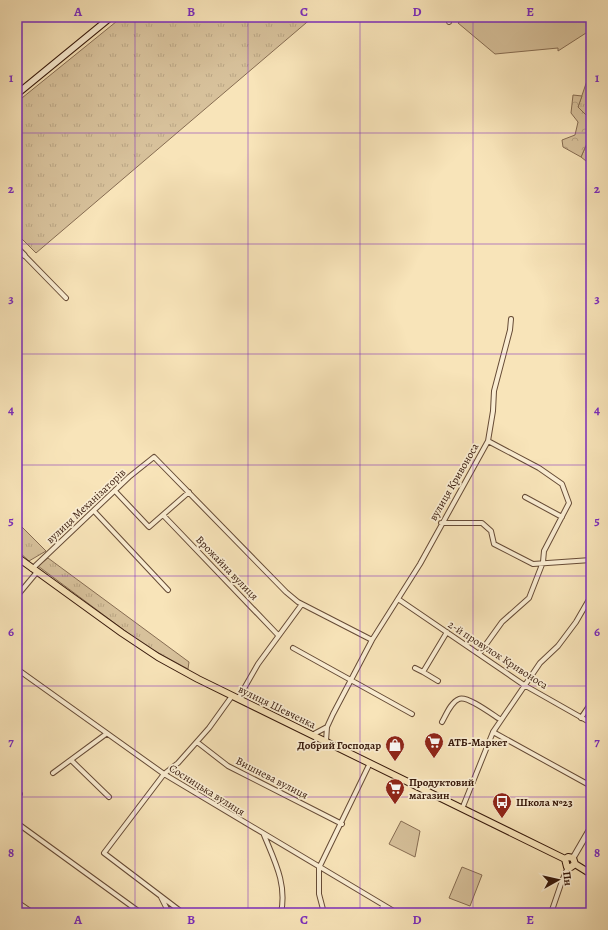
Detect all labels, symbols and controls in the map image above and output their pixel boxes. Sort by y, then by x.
text: A [73,3,83,20]
text: B [187,3,195,20]
text: C [300,3,308,20]
text: D [412,3,422,20]
text: E [526,3,534,20]
text: 1 [9,69,14,86]
text: 1 [595,69,600,86]
text: 2 [8,180,15,197]
text: 2 [594,180,601,197]
text: 3 [8,290,14,307]
text: 3 [594,290,600,307]
text: 4 [8,401,14,418]
text: 4 [594,401,600,418]
street label: вулиця Кривоноса [426,440,483,524]
street label: вулиця Механізаторів [43,465,129,547]
text: 5 [8,512,14,529]
text: 5 [594,512,600,529]
street label: Врожайна вулиця [192,532,262,604]
street label: 2-й провулок Кривоноса [445,617,552,693]
text: 6 [8,623,14,640]
text: 6 [594,623,600,640]
street label: вулиця Шевченка [236,682,319,733]
supermarket icon: АТБ-Маркет [423,731,445,759]
text: 7 [8,733,14,750]
text: 7 [594,733,600,750]
shop icon: Добрий Господар [384,734,406,762]
place label: АТБ-Маркет [447,735,507,750]
place label: Добрий Господар [297,738,381,753]
street label: Вишнева вулиця [233,753,311,803]
street label: Сосницька вулиця [166,761,248,819]
place label: Продуктовий магазин [409,775,475,803]
supermarket icon: Продуктовий магазин [384,777,406,805]
bus stop icon: Школа №23 [491,791,513,819]
place label: Школа №23 [516,795,573,810]
text: 8 [8,844,14,861]
text: 8 [594,844,600,861]
north arrow [538,860,578,900]
text: Пн [559,871,576,887]
text: A [73,911,83,928]
text: B [187,911,195,928]
text: C [300,911,308,928]
text: D [412,911,422,928]
text: E [526,911,534,928]

